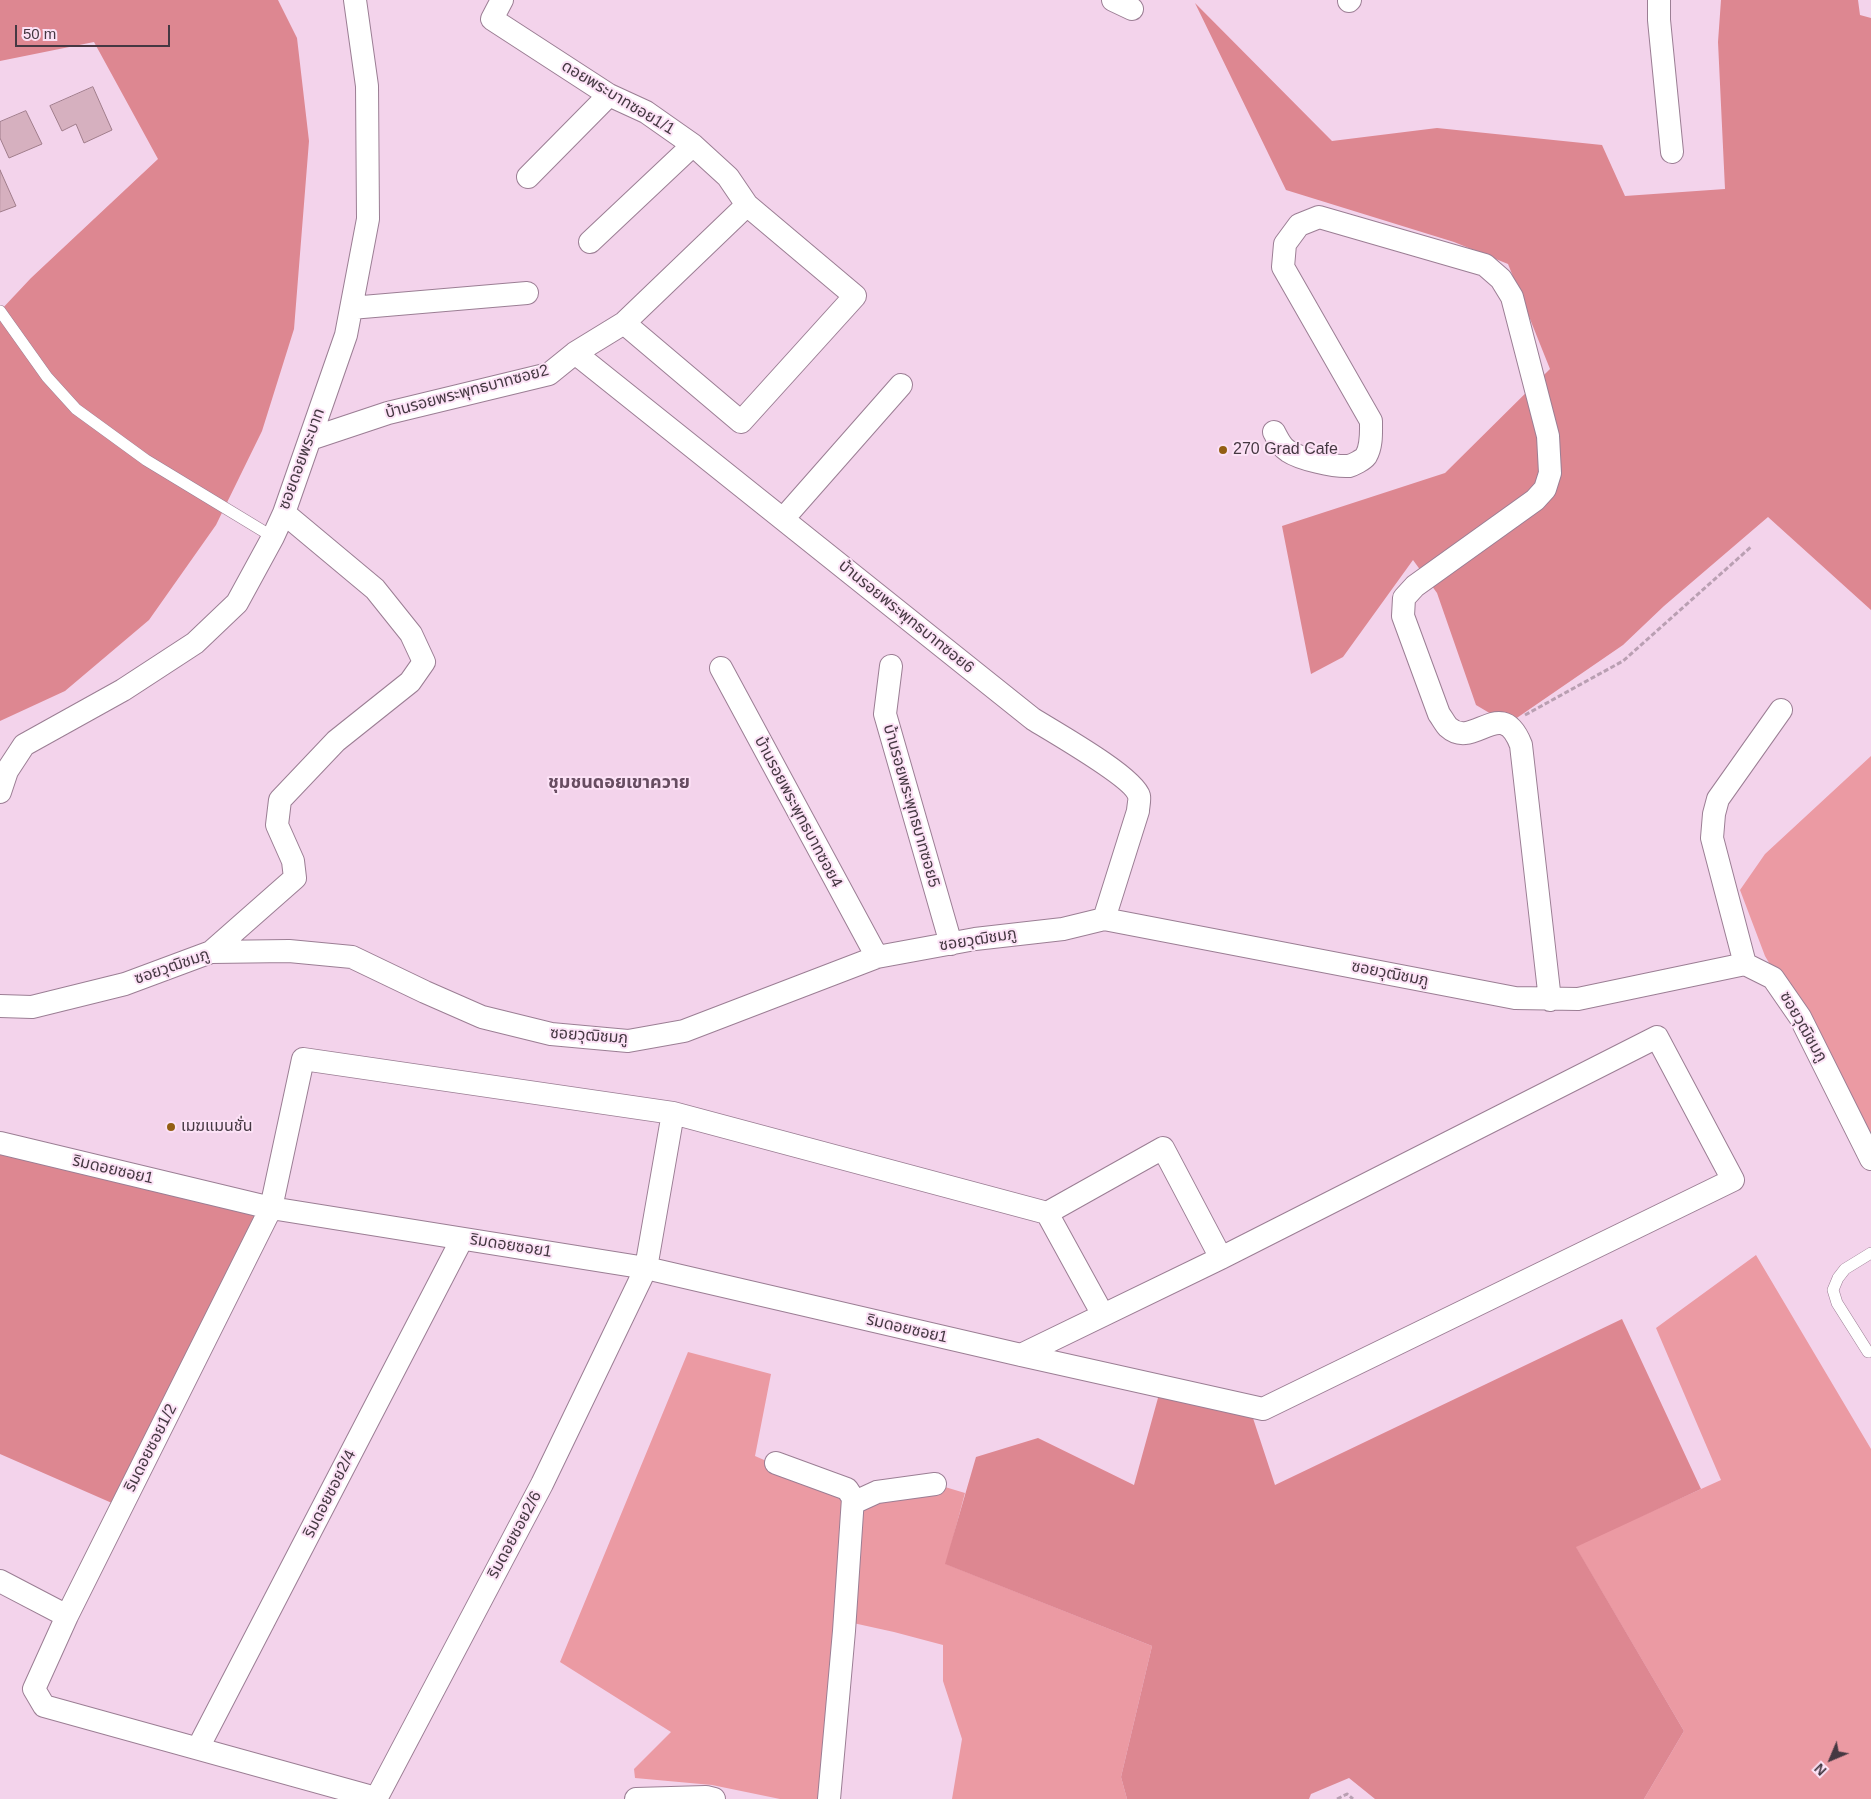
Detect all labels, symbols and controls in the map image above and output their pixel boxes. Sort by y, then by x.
scale bar [18,15,172,47]
text: 50 m [23,25,56,42]
street label: ดอยพระบาทซอย1/1 [558,57,678,139]
street label: บ้านรอยพระพุทธบาทซอย2 [383,361,551,423]
street label: ซอยดอยพระบาท [275,406,329,512]
place label: 270 Grad Cafe [1233,440,1338,460]
marker: 270 Grad Cafe [1217,444,1229,456]
street label: บ้านรอยพระพุทธบาทซอย6 [834,556,978,678]
street label: บ้านรอยพระพุทธบาทซอย5 [879,722,943,890]
street label: บ้านรอยพระพุทธบาทซอย4 [750,733,846,891]
district label: ชุมชนดอยเขาควาย [548,772,690,794]
street label: ซอยวุฒิชมภู [938,924,1018,956]
street label: ซอยวุฒิชมภู [132,945,212,989]
street label: ซอยวุฒิชมภู [1350,957,1430,991]
street label: ซอยวุฒิชมภู [1775,988,1831,1066]
street label: ซอยวุฒิชมภู [549,1024,629,1048]
place label: เมฆแมนชั่น [181,1117,252,1137]
marker: เมฆแมนชั่น [165,1121,177,1133]
street label: ริมดอยซอย1 [71,1151,155,1189]
street label: ริมดอยซอย1 [469,1230,553,1262]
street label: ริมดอยซอย1 [865,1310,949,1348]
street label: ริมดอยซอย1/2 [121,1401,181,1495]
street label: ริมดอยซอย2/4 [300,1447,360,1541]
street label: ริมดอยซอย2/6 [484,1488,546,1582]
north arrow [1806,1734,1856,1784]
text: N [1811,1760,1830,1779]

